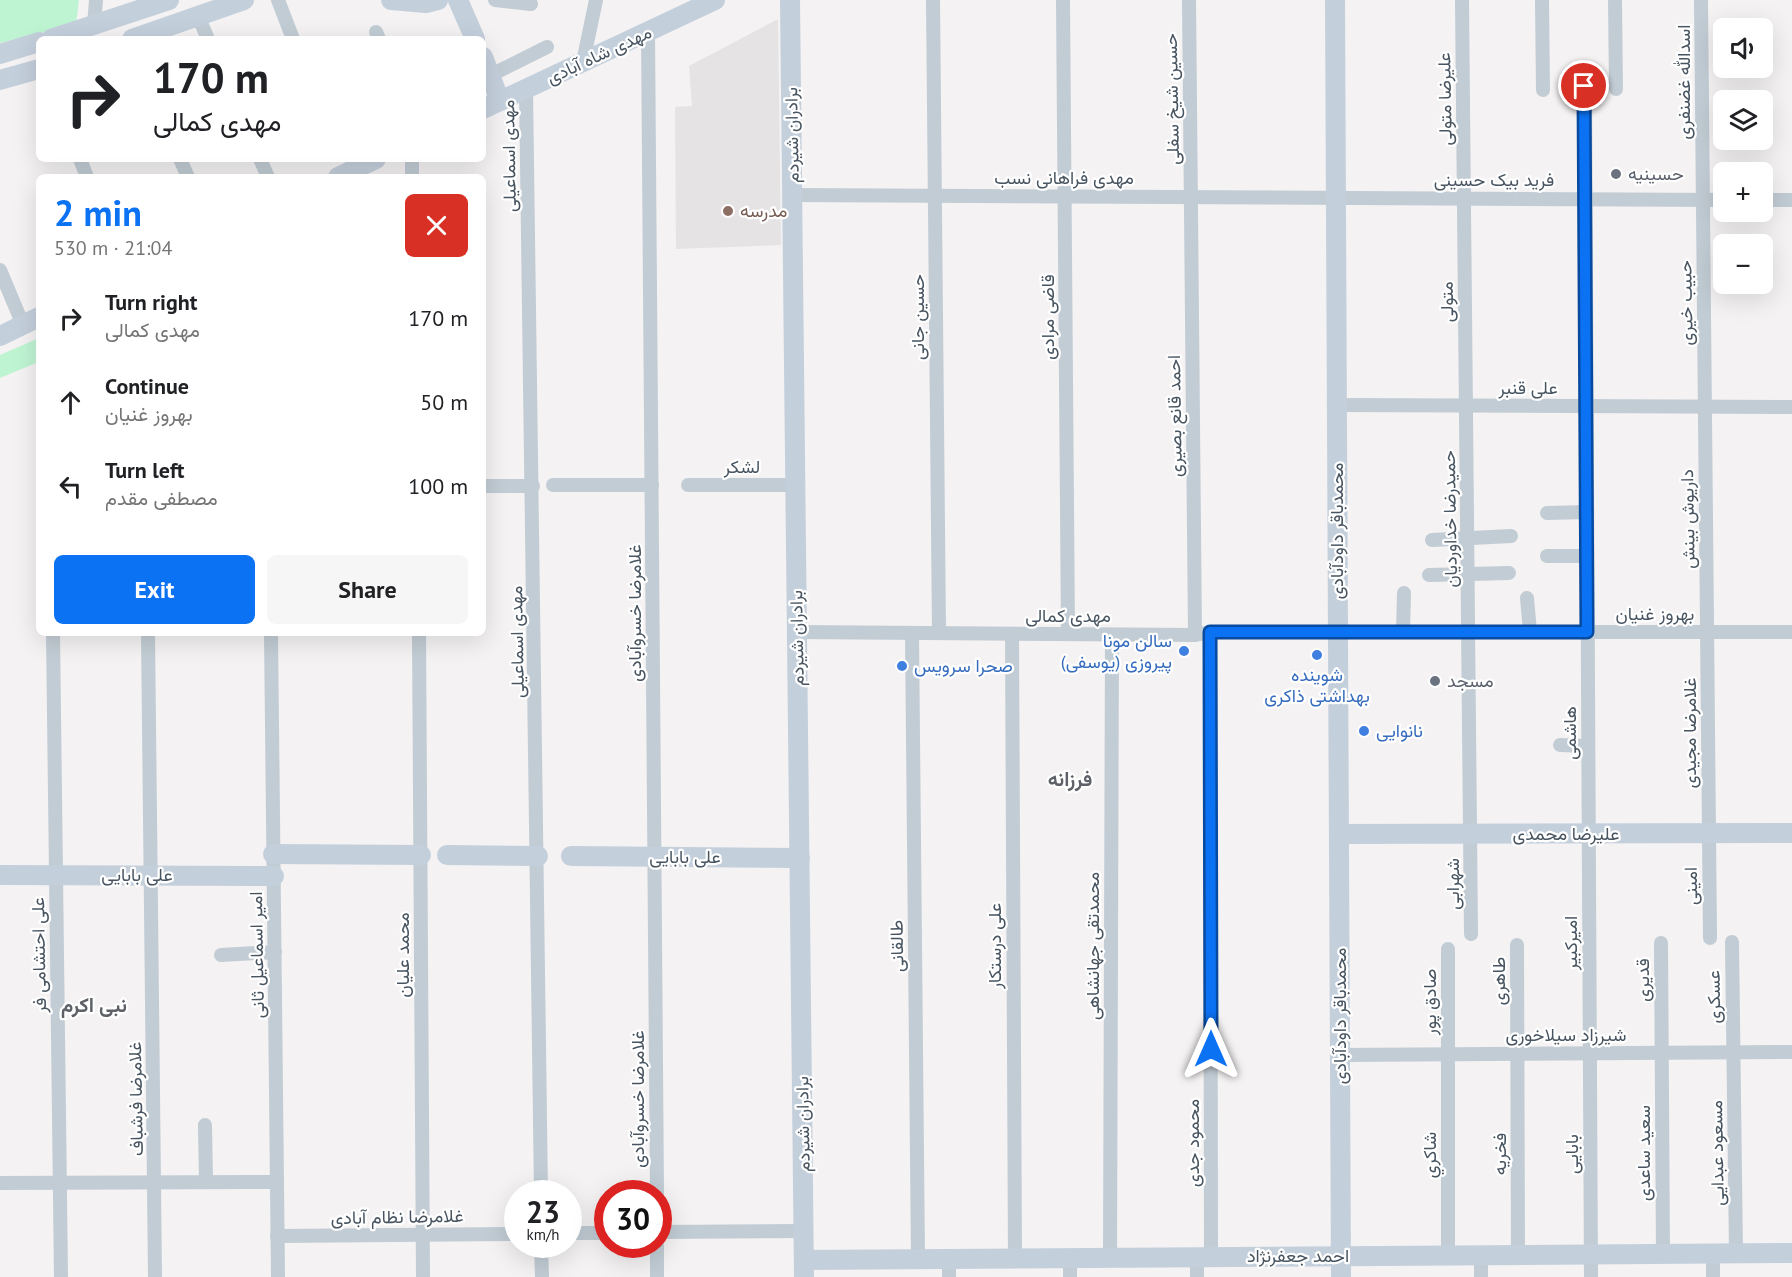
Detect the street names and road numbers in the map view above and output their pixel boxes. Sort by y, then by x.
street label: مهدی شاه آبادی [543,20,655,89]
street label: اسدالله غضنفری [1672,25,1695,139]
street label: حسین شیخ سفلی [1159,33,1185,165]
street label: علیرضا متولی [1432,52,1457,146]
street label: برادران شیردم [779,87,805,183]
street label: مهدی اسماعیلی [496,100,521,212]
street label: مهدی فراهانی نسب [994,166,1134,189]
street label: فرید بیک حسینی [1434,168,1554,191]
street label: حبیب خیری [1673,260,1698,346]
street label: حسین جانی [906,274,929,360]
street label: قاضی مرادی [1036,274,1059,360]
street label: متولی [1435,281,1458,323]
street label: احمد قانع بصیری [1162,355,1188,477]
street label: علی قنبر [1497,376,1558,399]
street label: حمیدرضا خداوردیان [1437,450,1462,588]
street label: لشكر [723,455,760,478]
street label: محمدباقر داودآبادی [1325,463,1348,599]
street label: داریوش بینش [1675,469,1700,569]
street label: غلامرضا خسروآبادی [623,544,646,682]
street label: مهدی اسماعیلی [504,586,529,698]
street label: برادران شیردم [784,590,810,686]
street label: بهروز غنیان [1616,602,1694,625]
street label: مهدی کمالی [1025,604,1111,627]
street label: غلامرضا مجیدی [1678,678,1701,788]
street label: هاشمی [1558,706,1581,760]
street label: علیرضا محمدی [1513,822,1619,845]
street label: علی بابایی [649,845,721,868]
street label: شهرابی [1441,858,1464,910]
street label: علی بابایی [101,863,173,886]
street label: امینی [1679,867,1702,905]
street label: محمدتقی جهانشاهی [1081,872,1104,1020]
street label: امیر اسماعیل ثانی [244,891,269,1019]
street label: علی احتشامی فر [26,897,51,1014]
street label: علی درستکار [983,903,1006,990]
street label: محمد علیان [391,912,414,998]
street label: امیرکبیر [1559,916,1582,971]
street label: طالقانی [885,920,908,972]
street label: محمدباقر داودآبادی [1328,948,1351,1084]
street label: طاهری [1487,957,1510,1005]
street label: قدیری [1631,958,1654,1002]
street label: صادق پور [1418,969,1442,1036]
street label: عسکری [1702,970,1725,1024]
street label: شیرزاد سیلاخوری [1505,1023,1627,1046]
street label: غلامرضا خسروآبادی [626,1030,649,1168]
street label: غلامرضا فرشباف [123,1042,148,1156]
street label: برادران شیردم [790,1076,816,1172]
street label: محمود جدی [1181,1099,1204,1187]
street label: مسعود عبدایی [1704,1100,1729,1206]
street label: سعید ساعدی [1632,1105,1655,1201]
street label: شاكري [1418,1132,1445,1178]
street label: فخریه [1488,1133,1511,1175]
street label: بابایی [1560,1134,1583,1174]
street label: غلامرضا نظام آبادی [330,1204,464,1230]
street label: احمد جعفرنژاد [1247,1244,1349,1267]

